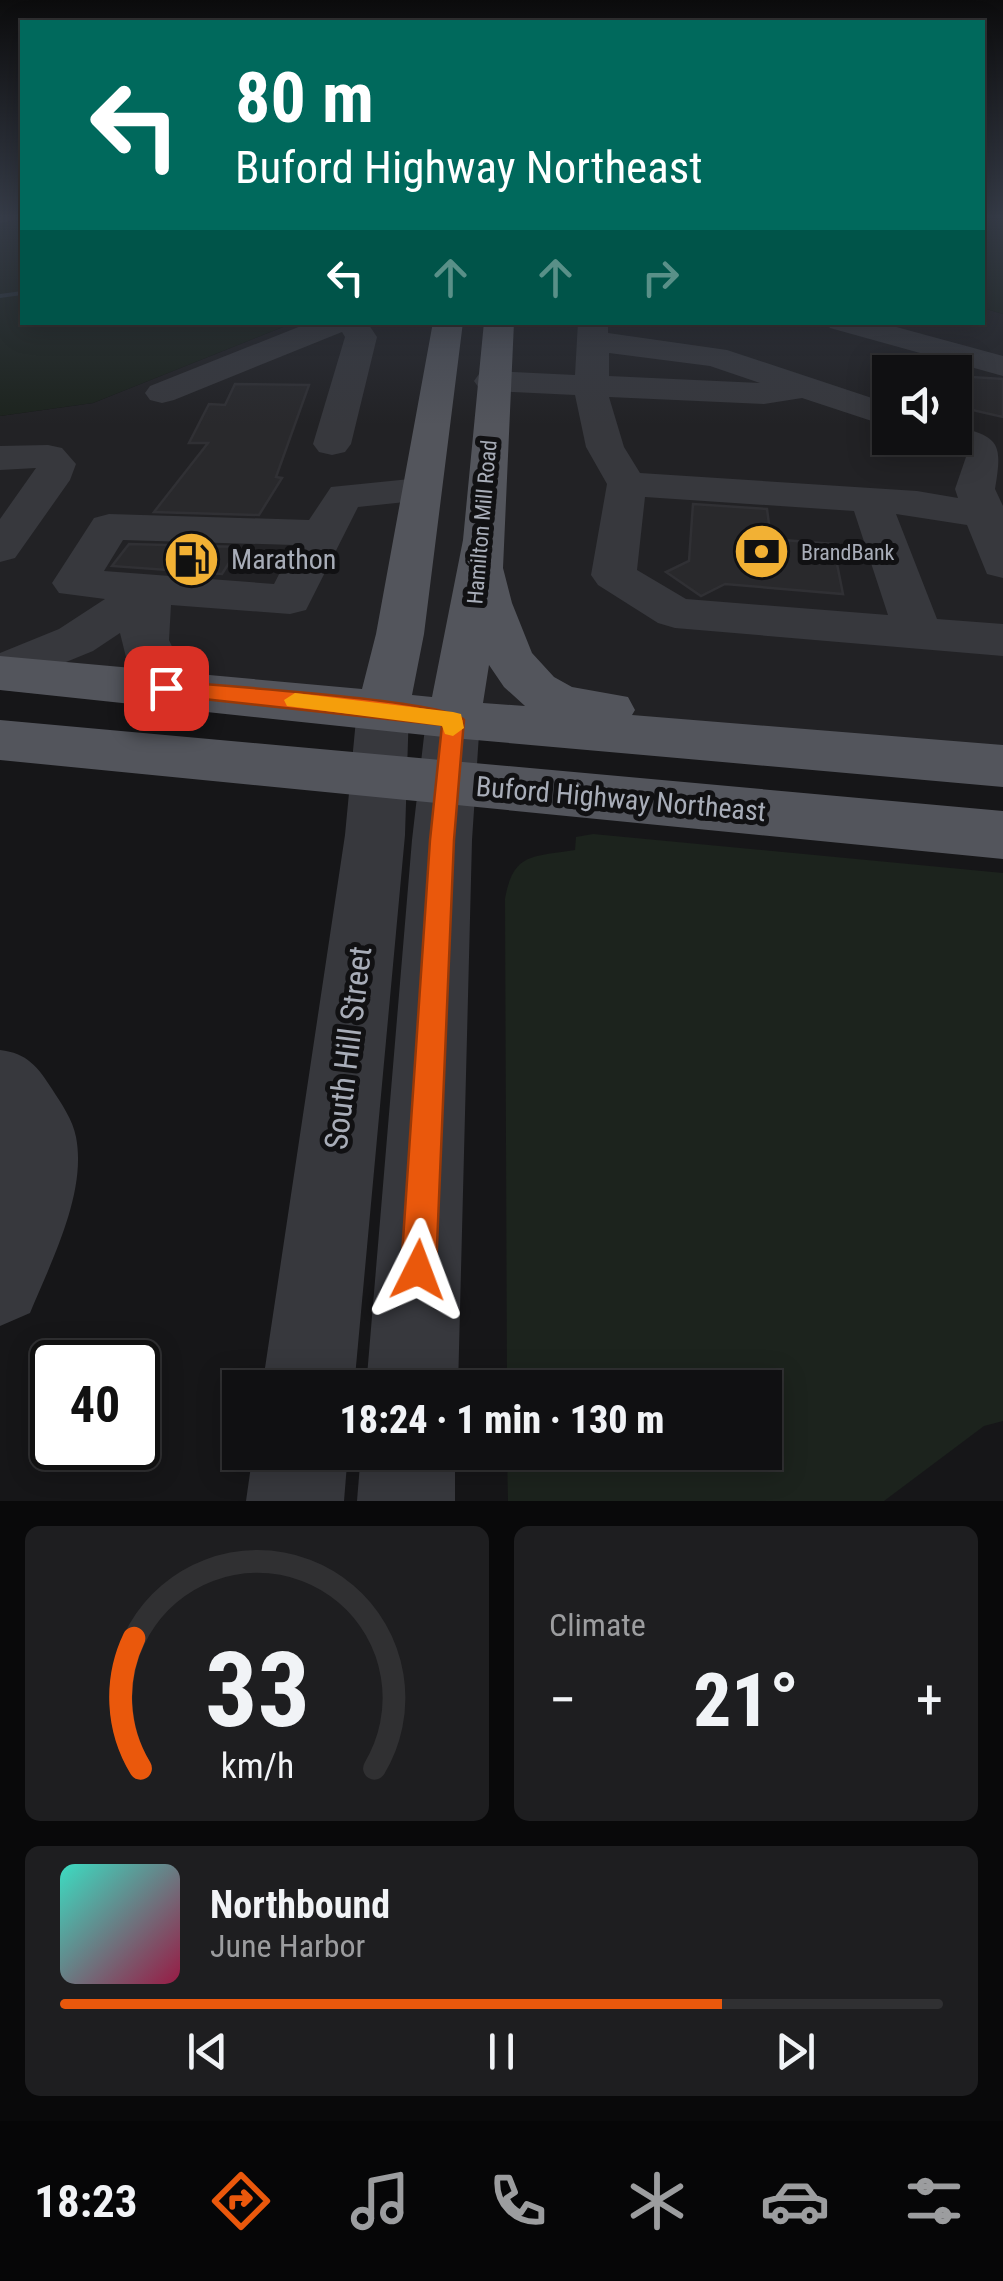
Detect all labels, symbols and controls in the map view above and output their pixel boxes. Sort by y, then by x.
text: 80 m [235,57,374,139]
icon: left [70,60,200,190]
text: Buford Highway Northeast [235,141,703,194]
icon: left [318,250,373,305]
icon: ahead [423,250,478,305]
icon: ahead [528,250,583,305]
icon: right [633,250,688,305]
map controls [872,355,972,455]
button: sound [872,355,972,455]
street label: Hamilton Mill Road [462,439,502,605]
bank icon: BrandBank [732,522,792,582]
fuel station icon: Marathon [162,529,222,589]
place label: BrandBank [801,540,895,565]
place label: Marathon [231,543,336,576]
pin [124,646,209,731]
icon: arrive [139,661,194,716]
street label: Buford Highway Northeast [475,770,767,828]
street label: South Hill Street [317,944,379,1152]
position arrow [366,1218,470,1322]
speed limit sign: 40 [30,1340,160,1470]
text: 18:24 · 1 min · 130 m [340,1398,664,1442]
text: Climate [549,1606,646,1644]
text: 33 [204,1630,310,1751]
text: 21° [693,1656,799,1744]
text: − [549,1668,577,1732]
text: + [916,1668,943,1732]
text: km/h [220,1745,294,1787]
text: Northbound [210,1883,390,1927]
text: June Harbor [210,1927,365,1965]
icon: previous [180,2024,235,2079]
icon: pause [474,2024,529,2079]
icon: next [768,2024,823,2079]
icon: directions [206,2166,276,2236]
icon: music [345,2166,415,2236]
icon: phone [483,2166,553,2236]
icon: climate [622,2166,692,2236]
icon: car [760,2166,830,2236]
icon: filters [899,2166,969,2236]
text: 18:23 [34,2175,138,2228]

